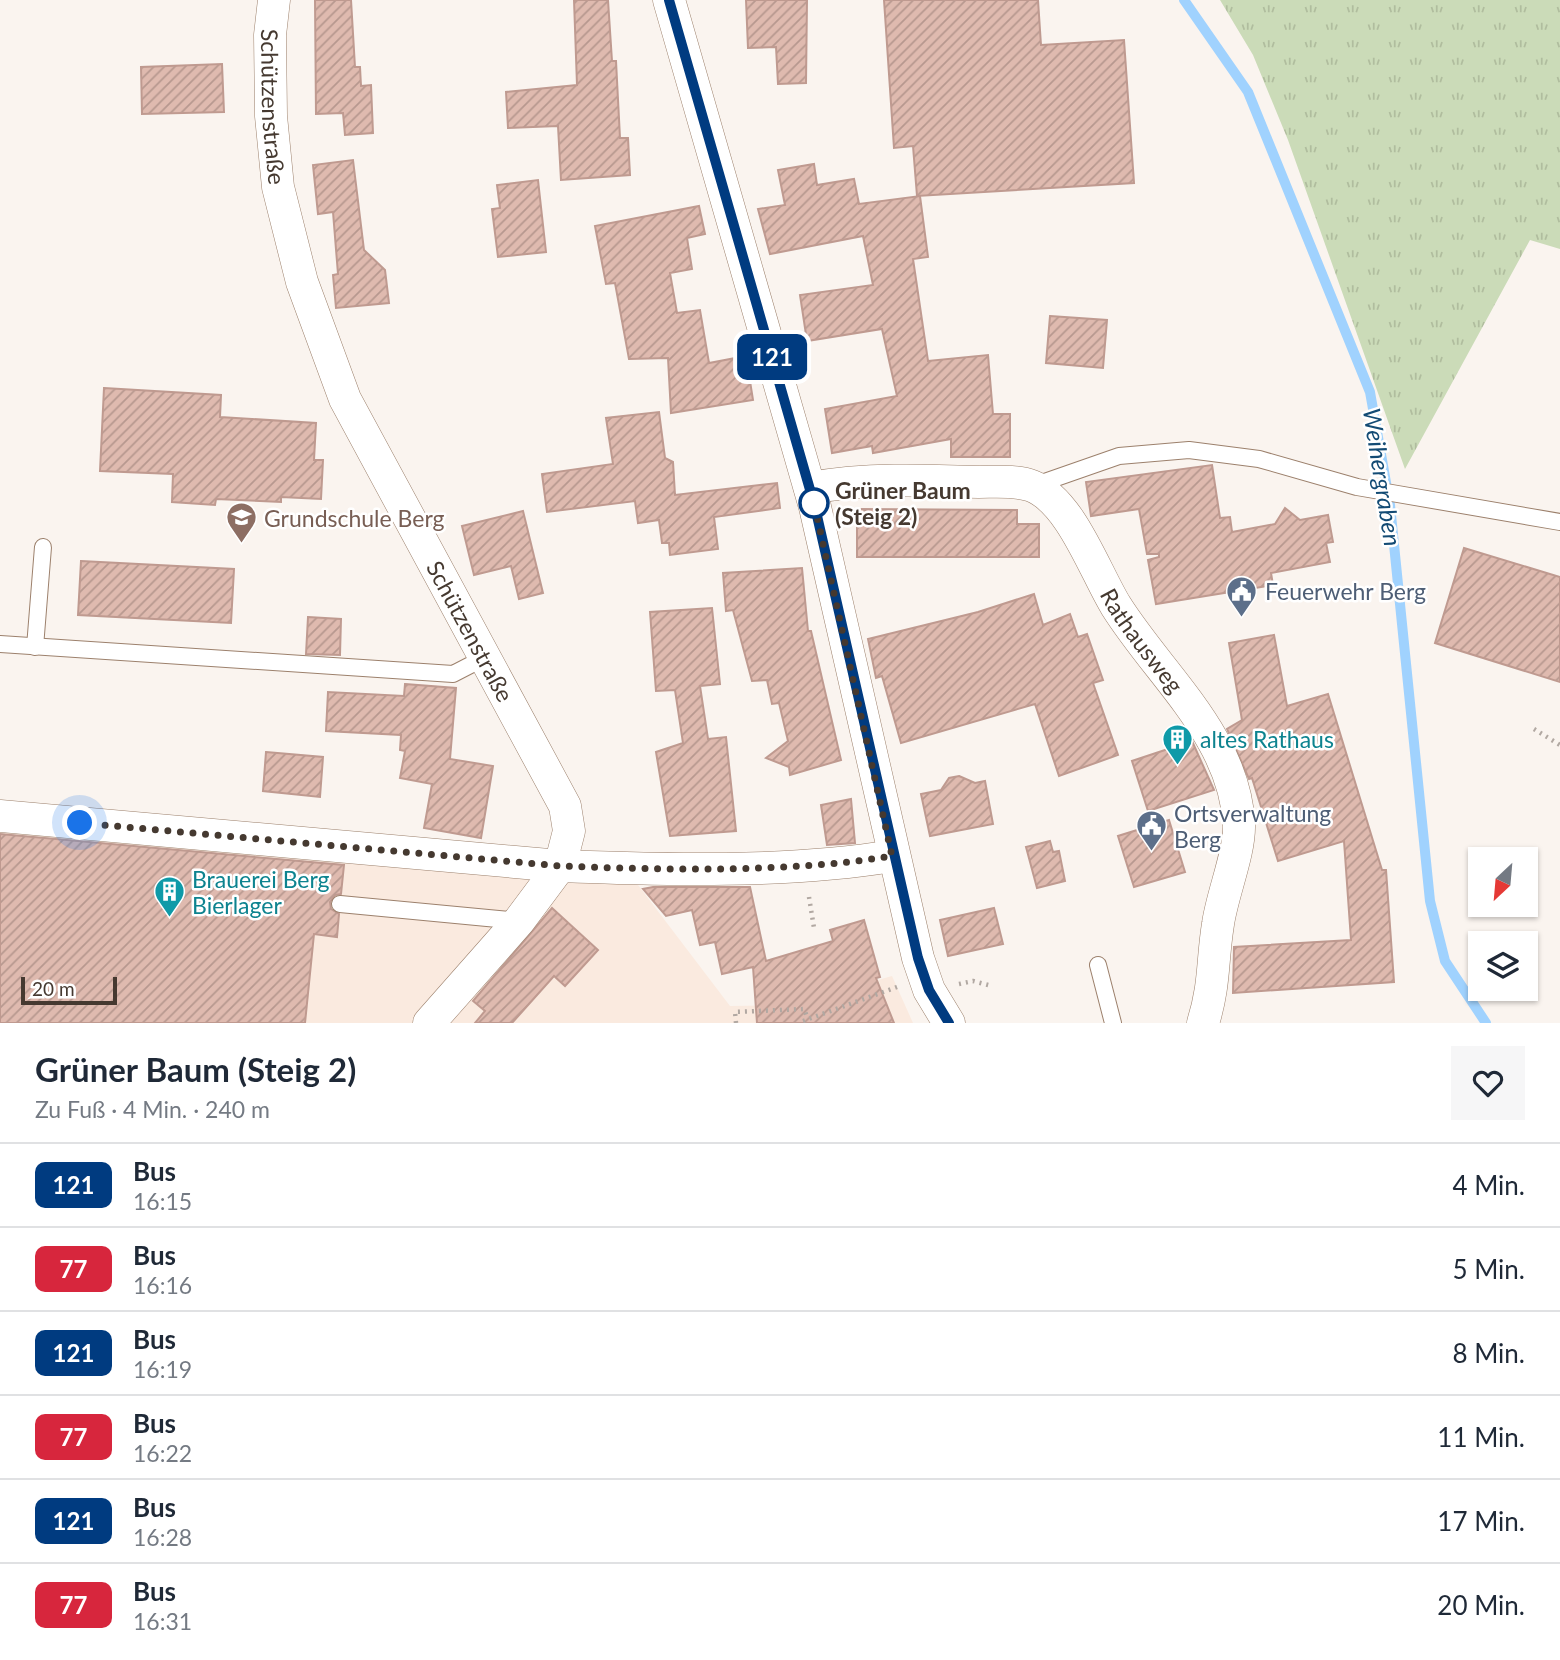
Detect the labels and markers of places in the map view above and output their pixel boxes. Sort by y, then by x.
place label: Grüner Baum (Steig 2) [835,476,971,530]
marker: Grüner Baum (Steig 2) [799,488,829,518]
school or university icon: Grundschule Berg [224,501,258,545]
place label: Grundschule Berg [264,504,445,532]
public building icon: Feuerwehr Berg [1225,574,1259,618]
place label: Feuerwehr Berg [1265,577,1426,605]
building icon: altes Rathaus [1160,722,1194,766]
place label: altes Rathaus [1200,725,1334,753]
place label: Ortsverwaltung Berg [1174,799,1331,853]
public building icon: Ortsverwaltung Berg [1134,809,1168,853]
place label: Brauerei Berg Bierlager [192,865,330,919]
building icon: Brauerei Berg Bierlager [152,875,186,919]

